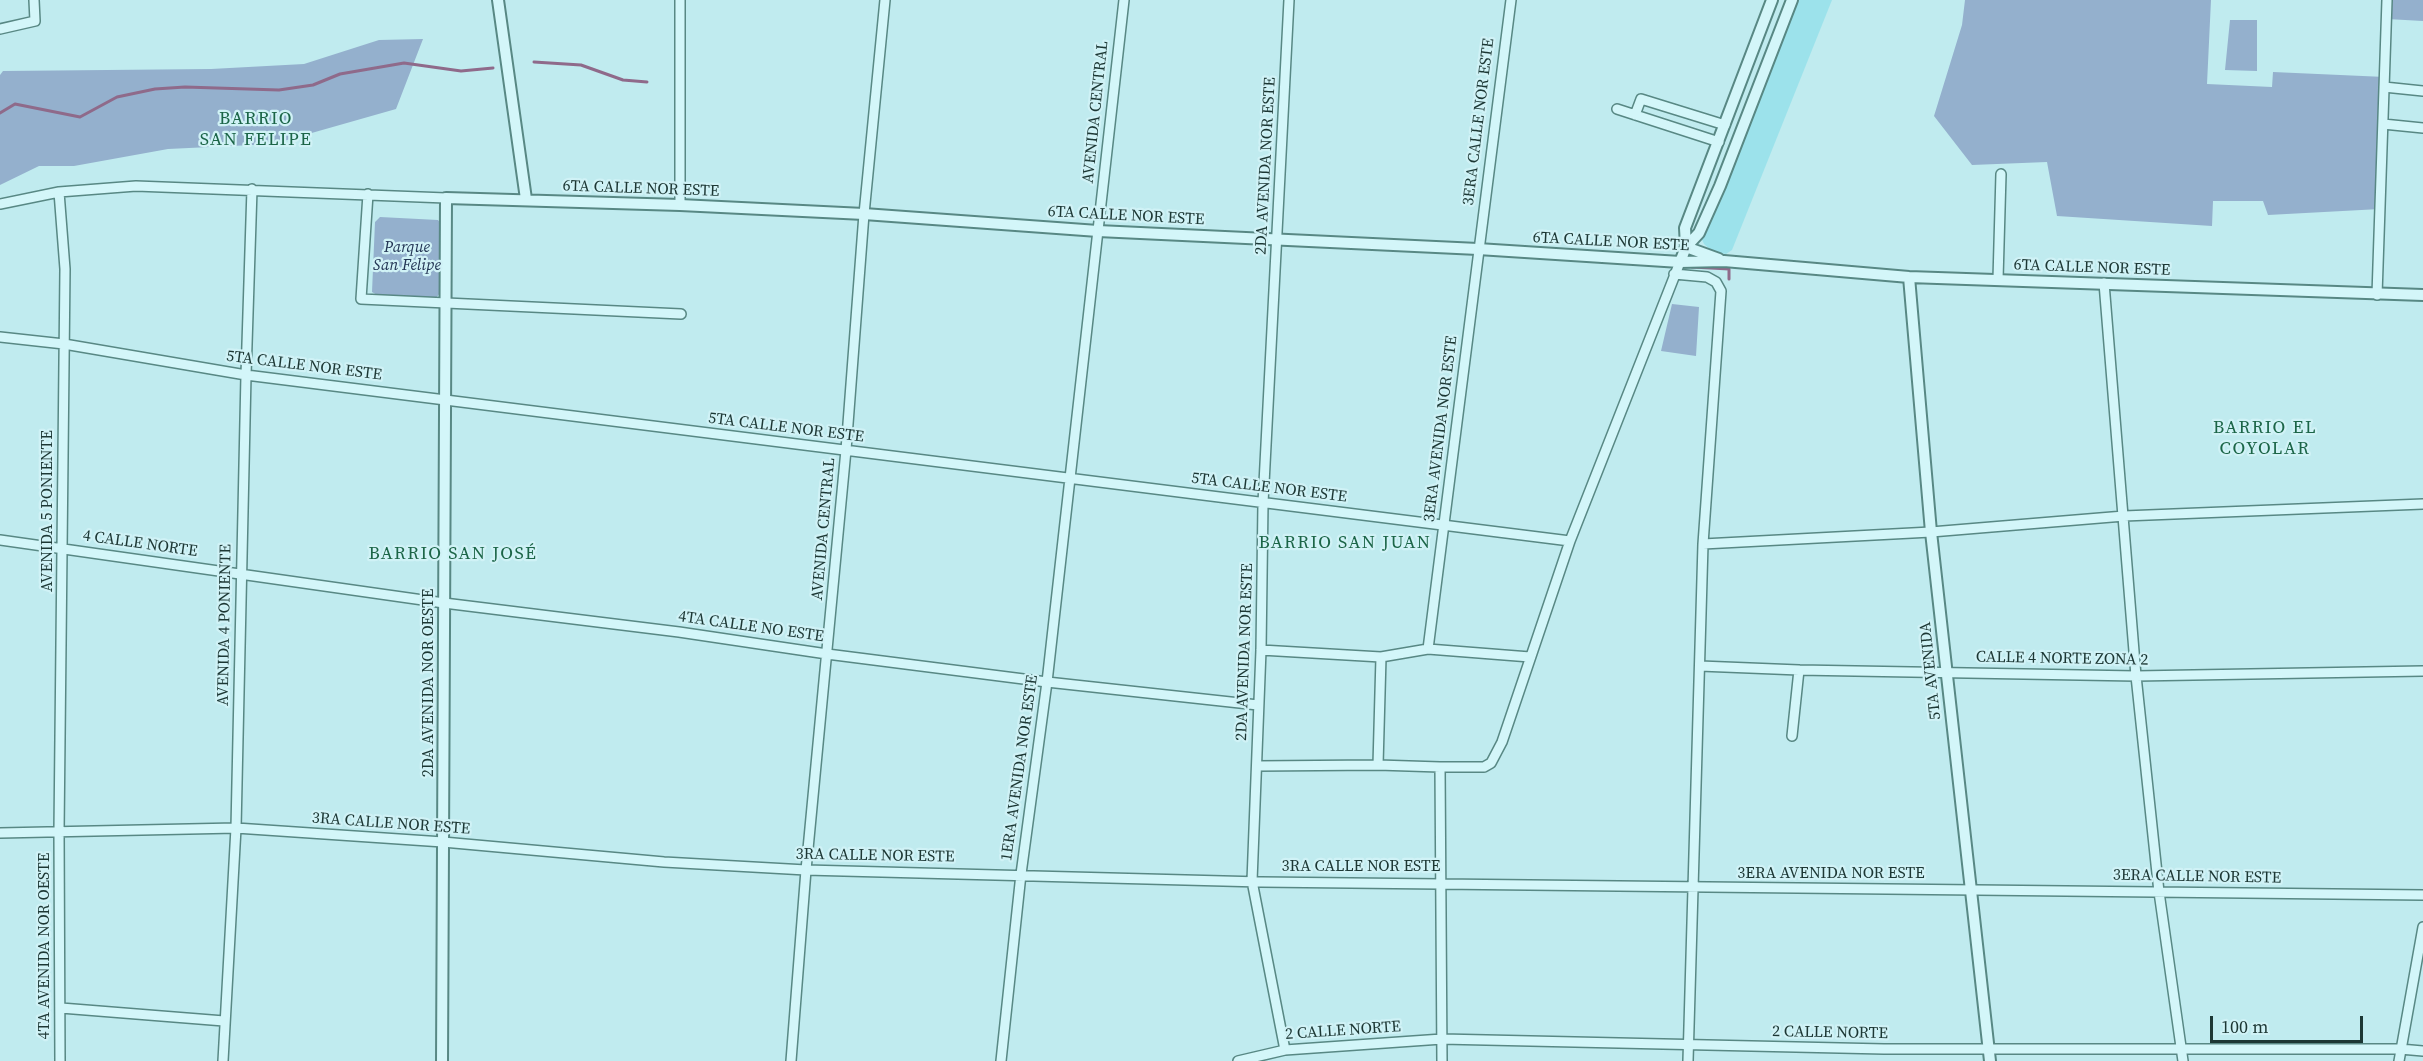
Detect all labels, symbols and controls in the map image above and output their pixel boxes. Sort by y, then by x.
street label: 3ERA CALLE NOR ESTE [1459,37,1499,207]
street label: AVENIDA CENTRAL [1079,40,1113,184]
street label: 2DA AVENIDA NOR ESTE [1252,77,1280,255]
district label: BARRIO SAN FELIPE [200,108,312,150]
street label: 6TA CALLE NOR ESTE [562,177,720,201]
street label: 6TA CALLE NOR ESTE [1047,202,1205,230]
street label: 6TA CALLE NOR ESTE [1532,228,1690,256]
park label: Parque San Felipe [373,238,441,276]
street label: 6TA CALLE NOR ESTE [2013,256,2171,280]
street label: 3ERA AVENIDA NOR ESTE [1420,335,1462,523]
street label: 5TA CALLE NOR ESTE [225,347,383,385]
street label: 5TA CALLE NOR ESTE [707,409,865,447]
district label: BARRIO EL COYOLAR [2213,417,2317,460]
street label: AVENIDA 5 PONIENTE [38,430,58,592]
street label: AVENIDA CENTRAL [808,457,840,601]
street label: 5TA CALLE NOR ESTE [1190,469,1348,507]
street label: 4 CALLE NORTE [81,526,199,562]
district label: BARRIO SAN JUAN [1258,532,1432,554]
district label: BARRIO SAN JOSÉ [369,543,537,565]
street label: AVENIDA 4 PONIENTE [214,544,236,706]
street label: 2DA AVENIDA NOR ESTE [1232,563,1258,741]
street label: 2DA AVENIDA NOR OESTE [419,589,439,777]
street label: 4TA CALLE NO ESTE [677,607,825,647]
street label: 5TA AVENIDA [1916,621,1946,721]
street label: CALLE 4 NORTE ZONA 2 [1976,648,2148,670]
street label: 1ERA AVENIDA NOR ESTE [997,674,1043,862]
street label: 3RA CALLE NOR ESTE [311,809,471,839]
street label: 3RA CALLE NOR ESTE [795,845,955,867]
street label: 4TA AVENIDA NOR OESTE [35,853,55,1039]
street label: 3RA CALLE NOR ESTE [1282,857,1440,877]
street label: 3ERA AVENIDA NOR ESTE [1737,864,1925,884]
street label: 3ERA CALLE NOR ESTE [2113,866,2281,888]
scale bar [2213,1004,2366,1042]
text: 100 m [2221,1014,2268,1039]
street label: 2 CALLE NORTE [1285,1017,1401,1045]
street label: 2 CALLE NORTE [1772,1022,1888,1044]

